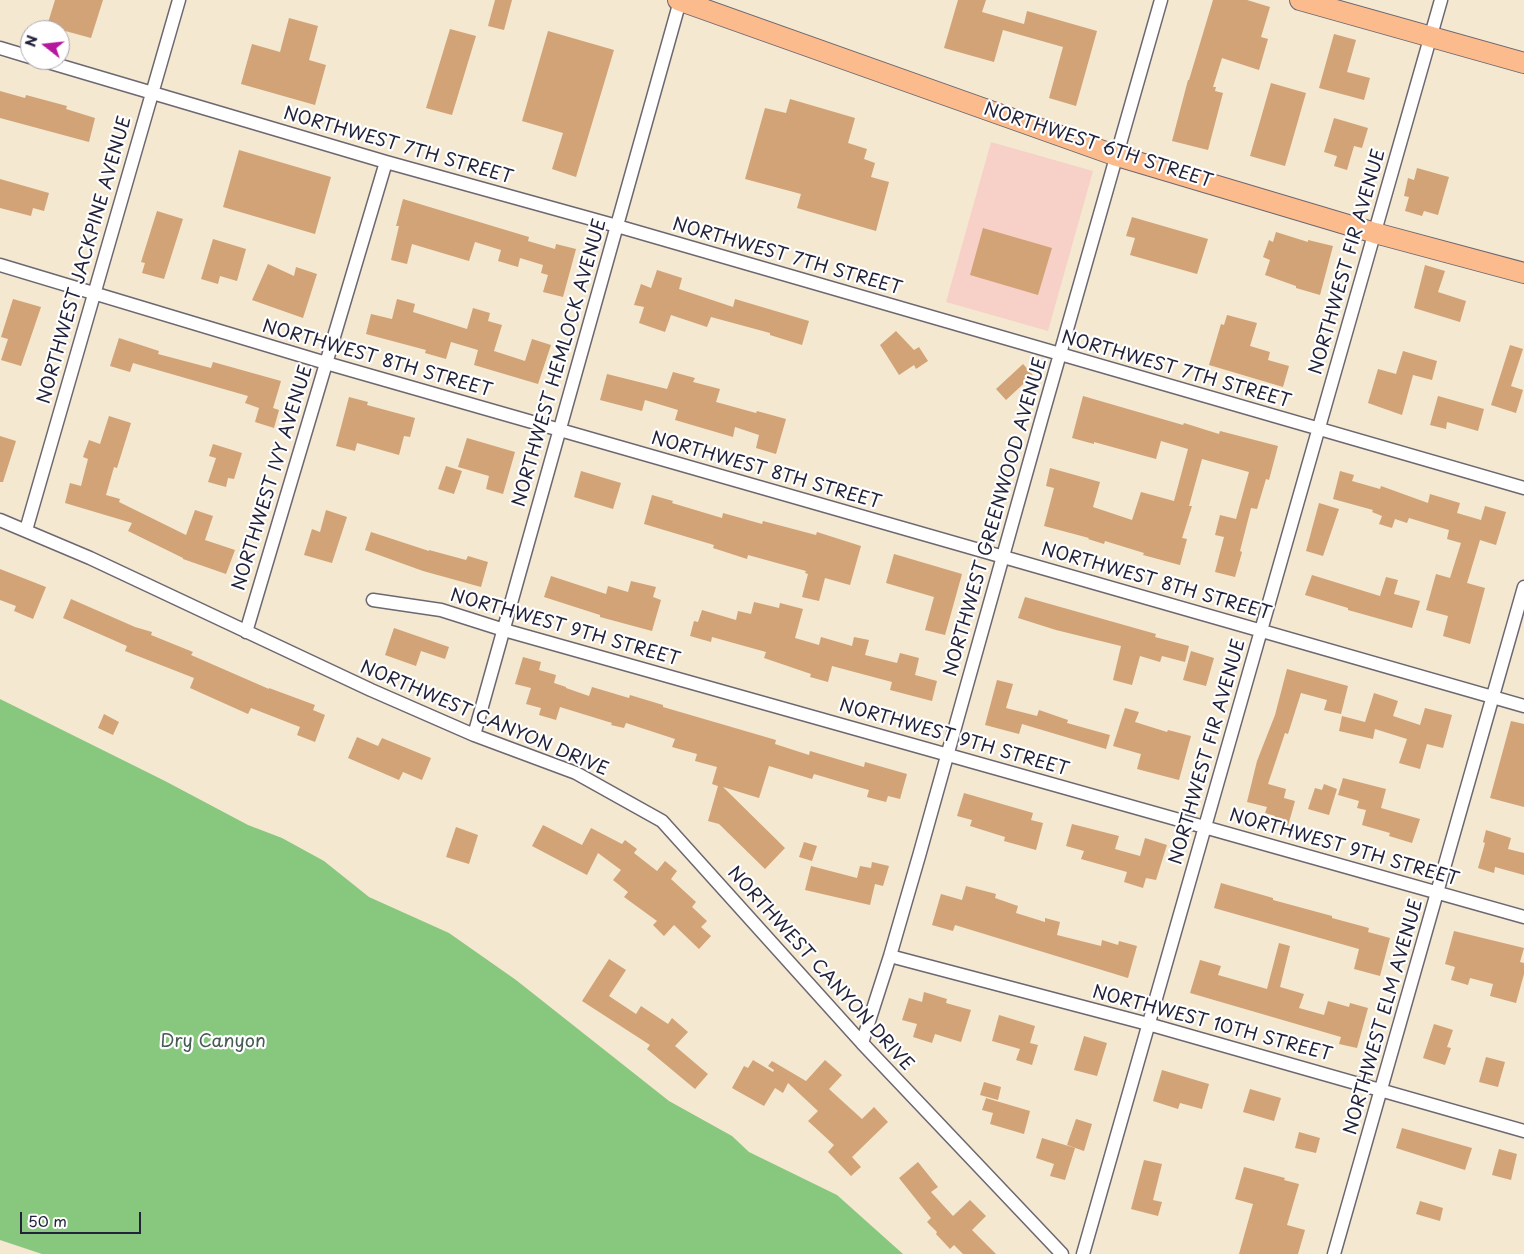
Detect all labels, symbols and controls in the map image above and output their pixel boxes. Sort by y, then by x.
north arrow [20,20,70,70]
text: N [19,33,43,49]
street label: NORTHWEST 6TH STREET [981,99,1215,193]
street label: NORTHWEST 7TH STREET [281,103,515,189]
street label: NORTHWEST JACKPINE AVENUE [34,114,136,406]
street label: NORTHWEST FIR AVENUE [1305,147,1391,377]
street label: NORTHWEST 7TH STREET [670,214,904,300]
street label: NORTHWEST HEMLOCK AVENUE [508,217,612,509]
street label: NORTHWEST 8TH STREET [260,316,494,402]
street label: NORTHWEST 7TH STREET [1059,327,1293,413]
street label: NORTHWEST GREENWOOD AVENUE [940,355,1052,679]
street label: NORTHWEST IVY AVENUE [228,363,318,593]
street label: NORTHWEST 8TH STREET [649,428,883,514]
street label: NORTHWEST 8TH STREET [1039,539,1273,625]
street label: NORTHWEST 9TH STREET [448,585,682,671]
street label: NORTHWEST FIR AVENUE [1165,637,1251,867]
street label: NORTHWEST CANYON DRIVE [357,657,611,781]
street label: NORTHWEST 9TH STREET [837,695,1071,781]
street label: NORTHWEST 9TH STREET [1227,805,1461,891]
street label: NORTHWEST CANYON DRIVE [723,862,917,1076]
street label: NORTHWEST ELM AVENUE [1340,897,1428,1137]
street label: NORTHWEST 10TH STREET [1090,982,1334,1066]
park label: Dry Canyon [160,1031,266,1053]
scale bar [22,1202,144,1234]
text: 50 m [28,1209,67,1232]

